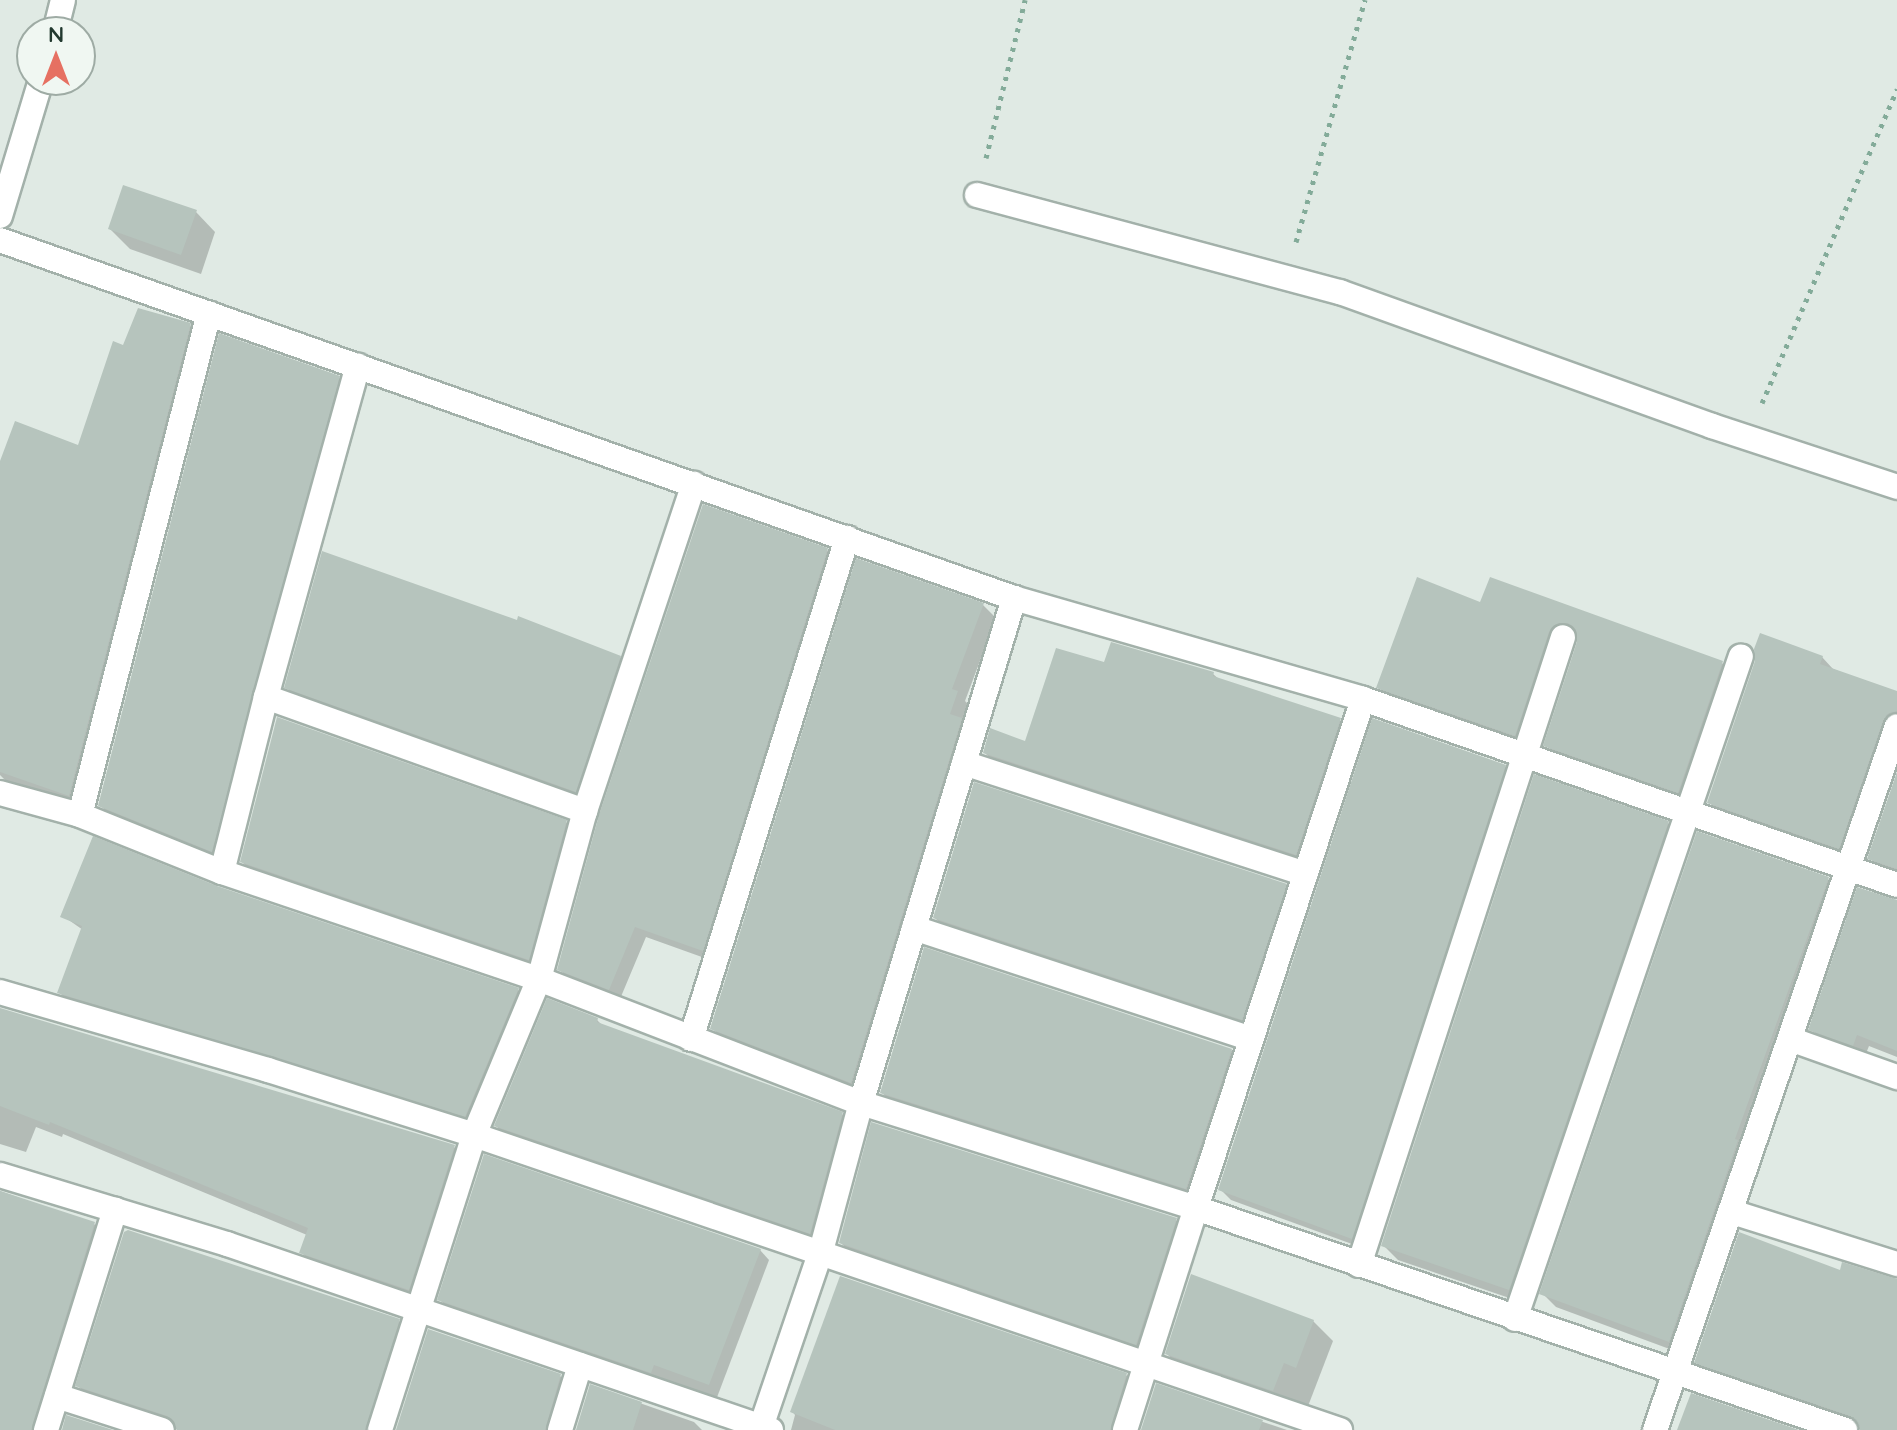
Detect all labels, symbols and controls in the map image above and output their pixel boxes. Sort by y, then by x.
north arrow [16,16,96,96]
text: N [48,20,64,48]

